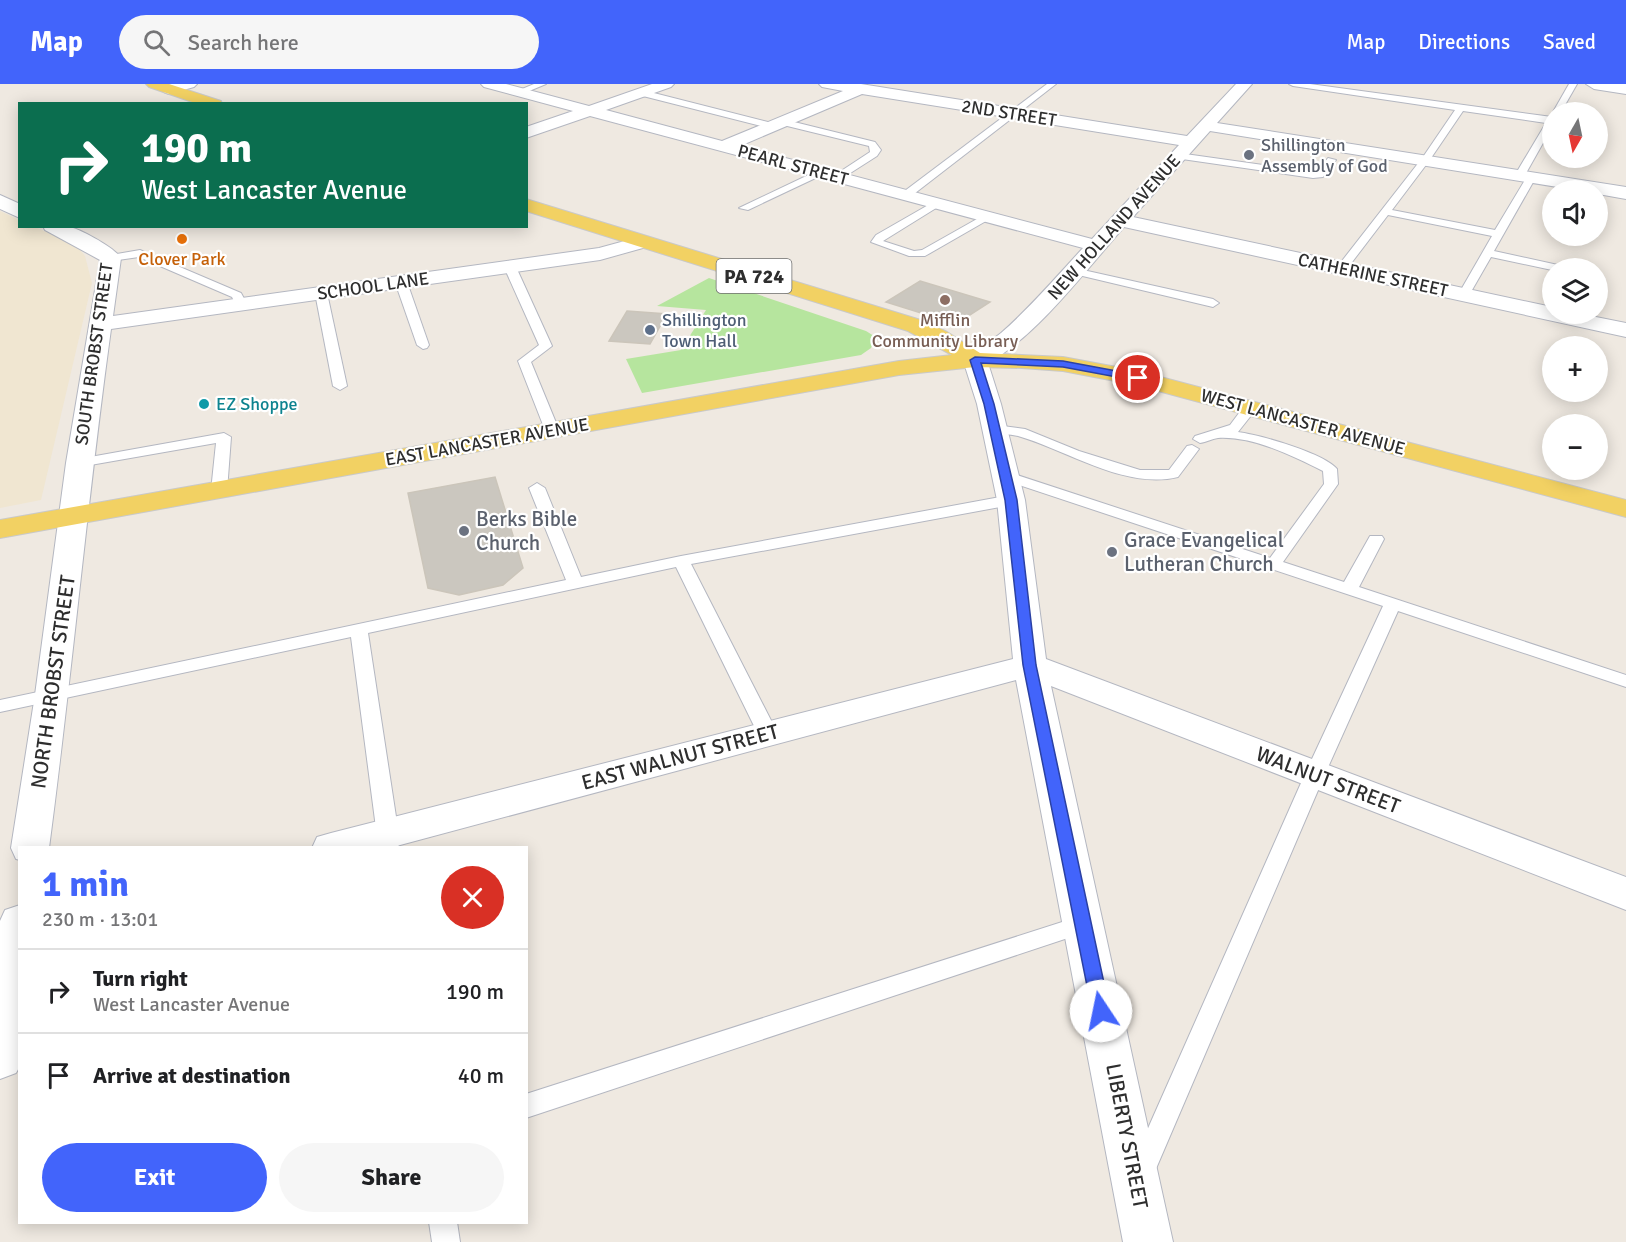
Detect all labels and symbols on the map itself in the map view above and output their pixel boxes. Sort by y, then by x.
street label: 2ND STREET [960,95,1058,131]
north arrow [1542,102,1608,168]
place label: Shillington Assembly of God [1261,134,1388,177]
street label: PEARL STREET [735,140,851,190]
marker: Shillington Assembly of God [1242,148,1256,162]
street label: NEW HOLLAND AVENUE [1043,150,1185,304]
marker: Clover Park [175,232,189,246]
place label: Clover Park [138,248,226,270]
street label: CATHERINE STREET [1296,248,1450,302]
road number: PA 724 [716,259,792,293]
street label: SOUTH BROBST STREET [70,261,118,446]
street label: SCHOOL LANE [316,267,430,305]
marker: Mifflin Community Library [938,293,952,307]
place label: Shillington Town Hall [662,309,746,352]
place label: Mifflin Community Library [872,309,1019,352]
marker: Shillington Town Hall [643,323,657,337]
pin [1112,352,1163,403]
street label: WEST LANCASTER AVENUE [1198,384,1408,460]
place label: EZ Shoppe [216,393,298,415]
marker: EZ Shoppe [197,397,211,411]
street label: EAST LANCASTER AVENUE [384,413,590,471]
place label: Berks Bible Church [476,506,577,556]
marker: Berks Bible Church [457,524,471,538]
place label: Grace Evangelical Lutheran Church [1124,527,1284,577]
marker: Grace Evangelical Lutheran Church [1105,545,1119,559]
street label: NORTH BROBST STREET [25,573,81,790]
street label: EAST WALNUT STREET [579,718,782,796]
street label: WALNUT STREET [1252,741,1404,820]
position arrow [1069,979,1133,1043]
street label: LIBERTY STREET [1100,1061,1154,1212]

